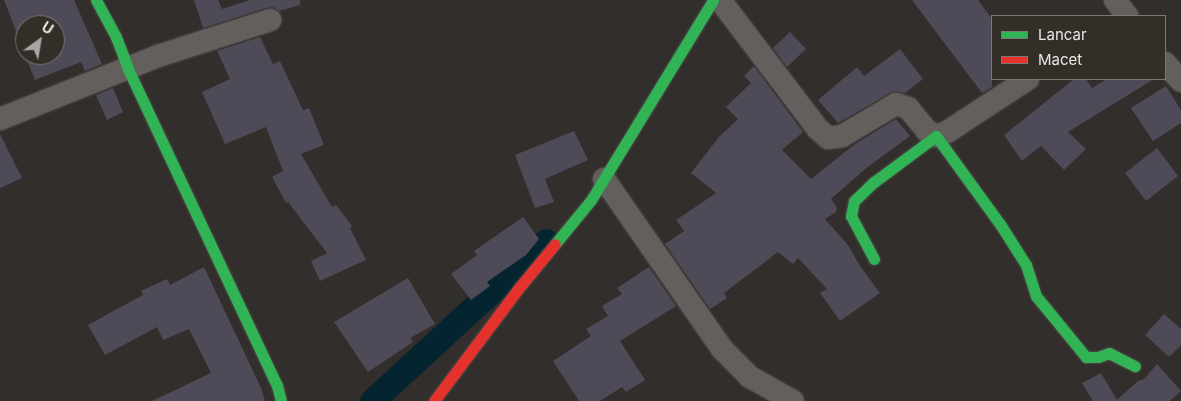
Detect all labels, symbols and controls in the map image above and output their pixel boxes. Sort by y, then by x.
north arrow [15,15,65,65]
legend [991,15,1166,80]
text: U [39,18,57,38]
text: Lancar [1038,25,1087,44]
text: Macet [1038,50,1082,69]

